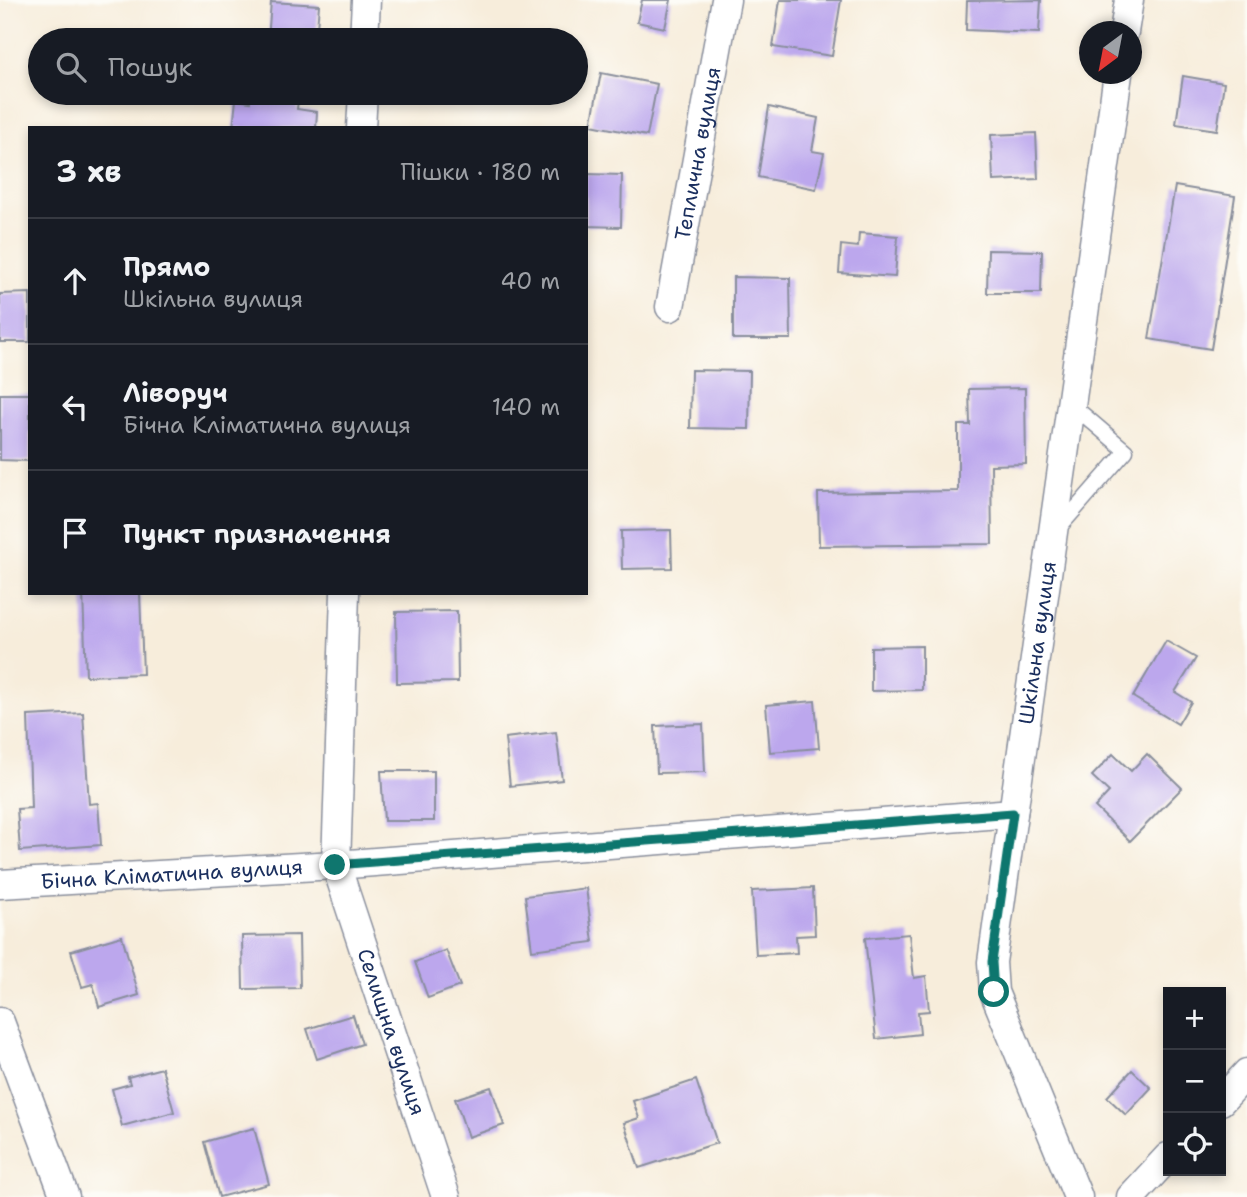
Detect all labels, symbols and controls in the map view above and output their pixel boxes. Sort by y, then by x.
north arrow [1079,21,1142,84]
search box [28,28,588,105]
icon: search [52,48,90,86]
text: Пошук [108,49,192,84]
street label: Теплична вулиця [668,65,728,242]
text: 3 хв [56,151,121,192]
text: Пішки · 180 m [400,157,560,187]
text: Прямо [123,249,211,284]
icon: ahead [56,262,94,300]
text: 40 m [500,266,560,296]
text: Шкільна вулиця [123,284,303,314]
text: Ліворуч [123,375,228,410]
icon: left [56,388,94,426]
text: 140 m [492,392,560,422]
text: Бічна Кліматична вулиця [123,410,411,440]
icon: arrive [56,514,94,552]
text: Пункт призначення [123,516,391,551]
street label: Шкільна вулиця [1012,559,1063,726]
route end [319,849,350,880]
street label: Бічна Кліматична вулиця [40,853,304,896]
street label: Селищна вулиця [351,945,432,1119]
route start [978,976,1009,1007]
map controls [1163,987,1226,1176]
button: + [1163,987,1226,1050]
button: − [1163,1050,1226,1113]
button: locate [1163,1113,1226,1176]

